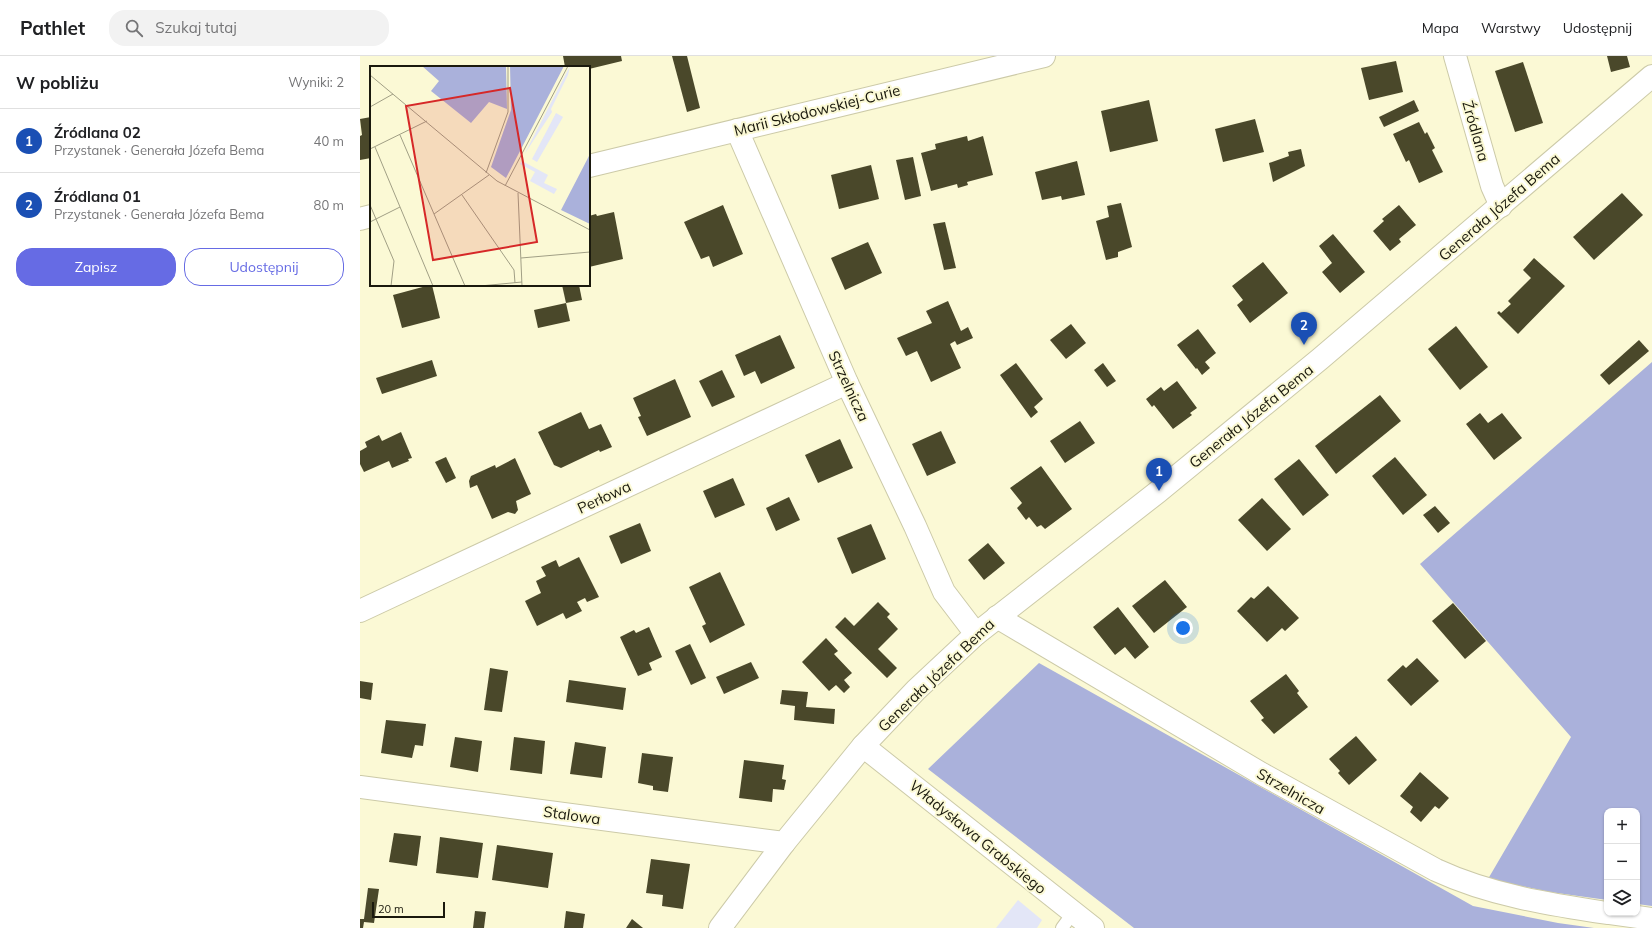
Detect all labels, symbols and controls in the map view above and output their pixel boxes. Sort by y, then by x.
search box [109,10,389,46]
text: Pathlet [20,16,85,40]
icon: search [123,17,145,39]
text: Szukaj tutaj [155,18,237,37]
text: Mapa [1422,19,1459,37]
text: Warstwy [1481,19,1541,37]
text: Udostępnij [1563,19,1632,37]
inset map [370,66,590,286]
text: W pobliżu [16,72,99,93]
text: Wyniki: 2 [288,74,344,90]
street label: Marii Skłodowskiej-Curie [732,80,902,140]
street label: Źródlana [1458,98,1494,164]
text: Źródlana 02 [54,123,141,142]
text: 1 [25,133,33,149]
text: 40 m [314,133,344,149]
text: Przystanek · Generała Józefa Bema [54,142,264,158]
street label: Generała Józefa Bema [1434,149,1564,265]
text: Źródlana 01 [54,187,141,206]
text: 2 [25,197,33,213]
text: 80 m [314,197,344,213]
text: Przystanek · Generała Józefa Bema [54,206,264,222]
button: Zapisz [16,248,176,286]
button: Udostępnij [184,248,344,286]
pin: 2 [1291,312,1317,345]
street label: Strzelnicza [824,348,874,424]
street label: Generała Józefa Bema [1185,360,1317,472]
pin: 1 [1146,458,1172,491]
street label: Perłowa [574,476,634,518]
street label: Generała Józefa Bema [874,614,998,736]
your location [1173,618,1193,638]
street label: Strzelnicza [1253,764,1329,818]
street label: Władysława Grabskiego [906,776,1050,898]
street label: Stalowa [542,802,602,828]
map controls [1604,808,1640,916]
button: + [1604,808,1640,844]
button: − [1604,844,1640,880]
button: layers [1604,880,1640,916]
scale bar [372,900,445,919]
text: 20 m [378,902,404,916]

